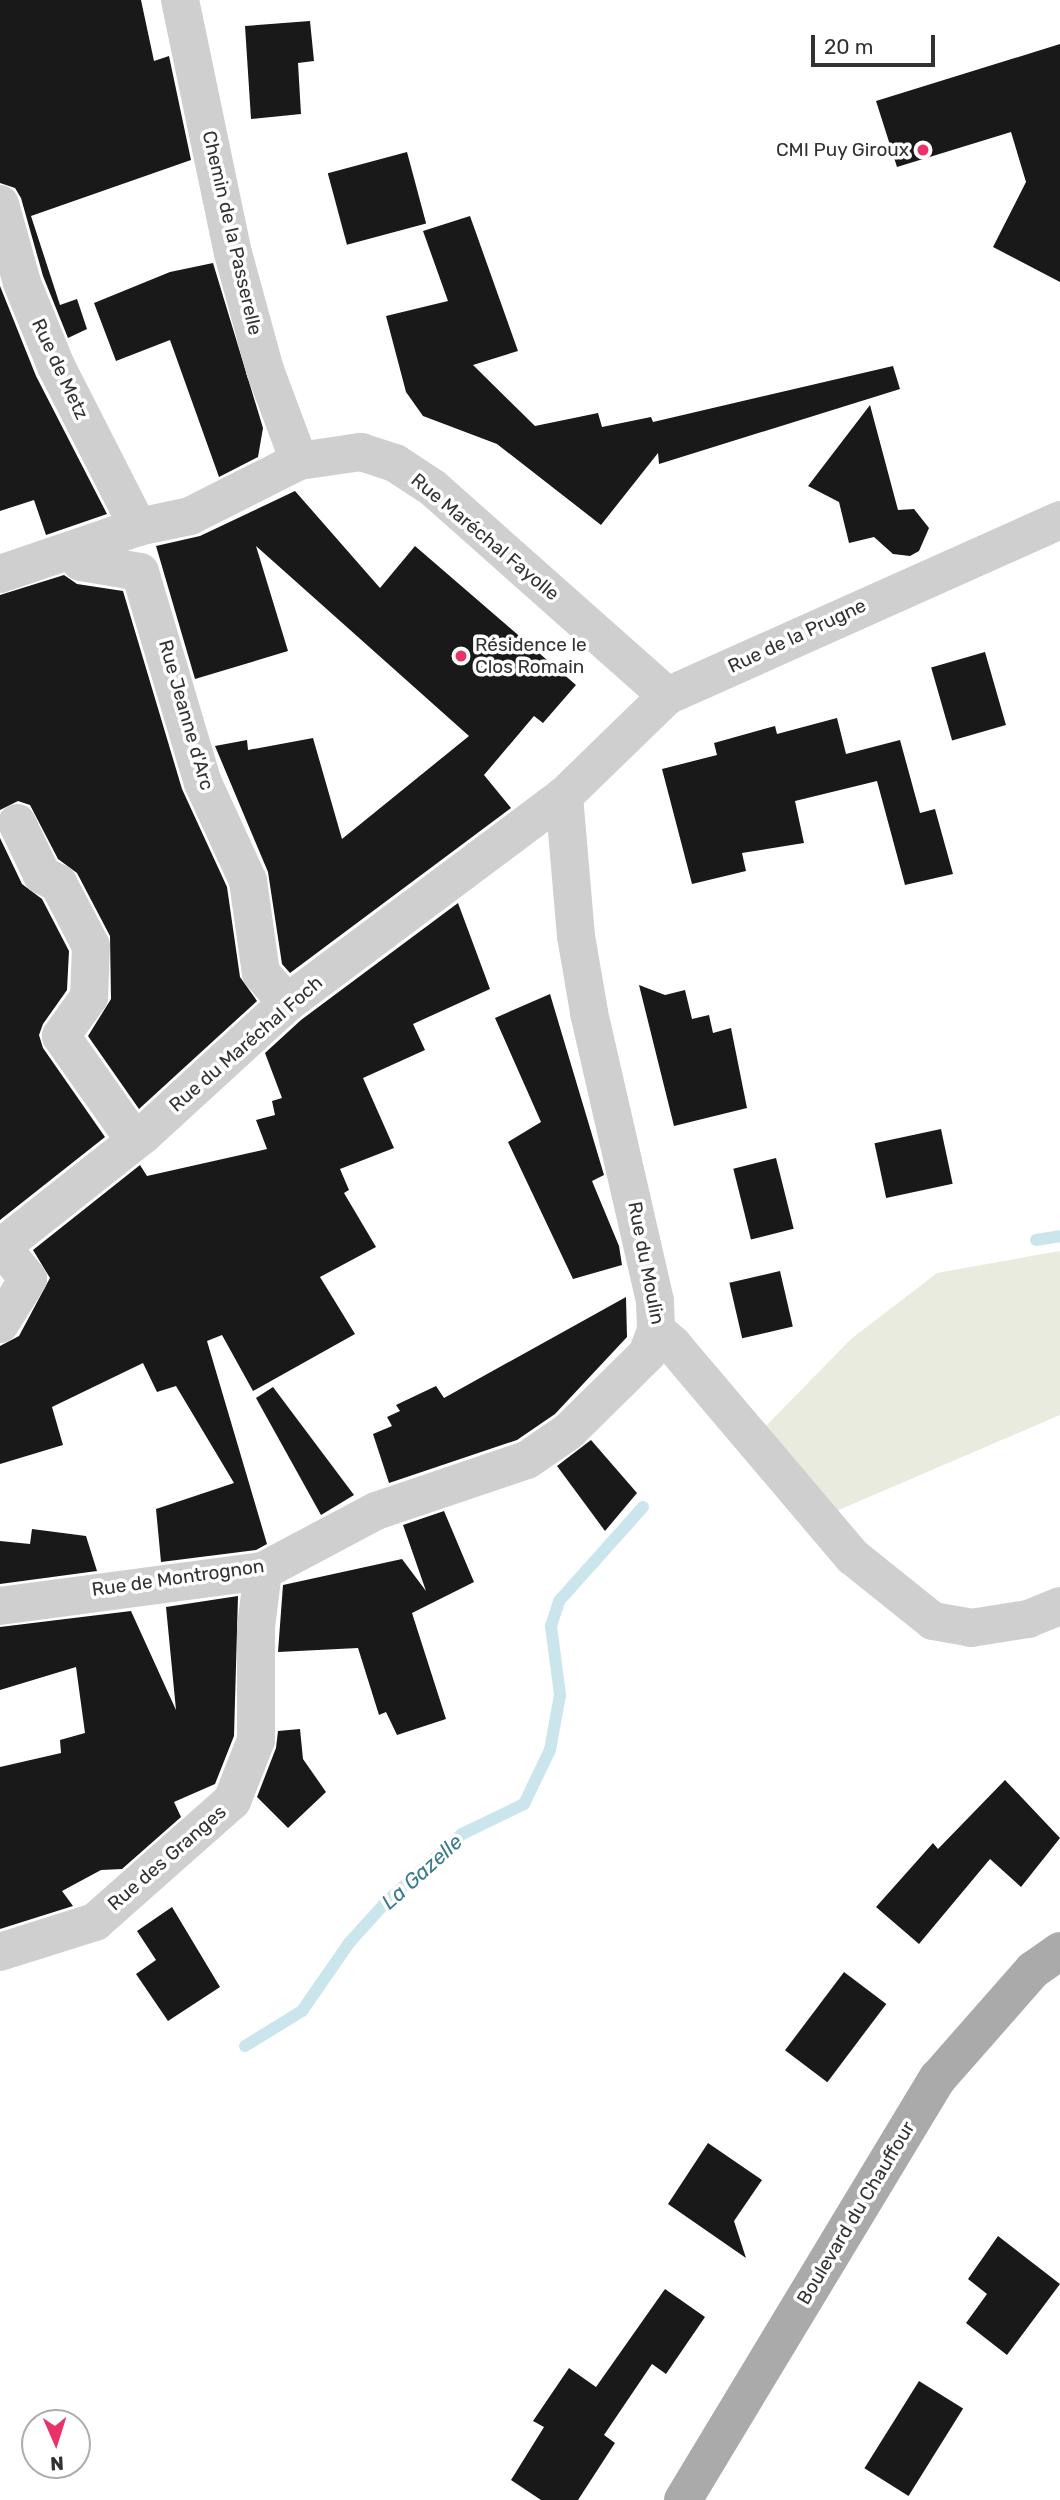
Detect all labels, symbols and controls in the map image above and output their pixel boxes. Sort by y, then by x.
scale bar [815,21,939,65]
text: 20 m [824,34,873,59]
street label: Chemin de la Passerelle [197,129,267,337]
place label: CMI Puy Giroux [775,139,909,161]
marker: CMI Puy Giroux [915,142,931,158]
street label: Rue de Metz [27,315,93,423]
street label: Rue Maréchal Fayolle [406,468,564,606]
street label: Rue de la Prugne [724,594,870,678]
place label: Résidence le Clos Romain [475,634,587,678]
street label: Rue Jeanne d'Arc [154,637,218,793]
marker: Résidence le Clos Romain [453,648,469,664]
street label: Rue du Maréchal Foch [165,971,327,1117]
street label: Rue du Moulin [623,1200,669,1326]
street label: Rue de Montrognon [90,1555,266,1601]
street label: Rue des Granges [103,1800,231,1916]
water label: La Gazelle [376,1829,468,1915]
street label: Boulevard du Chauffour [792,2117,920,2309]
north arrow [21,2409,91,2479]
text: N [50,2452,64,2475]

